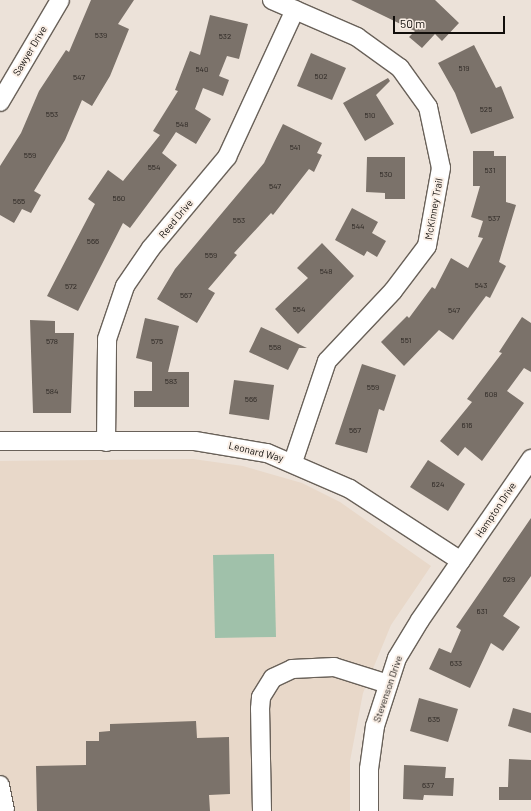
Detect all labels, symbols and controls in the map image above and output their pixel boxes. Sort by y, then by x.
scale bar [395,8,507,34]
text: 50 m [400,16,425,30]
street label: Sawyer Drive [10,24,50,78]
house number: 539 [95,31,107,41]
house number: 532 [219,32,231,42]
house number: 519 [459,64,469,74]
house number: 540 [195,65,209,75]
house number: 502 [315,72,327,82]
house number: 547 [73,73,85,83]
house number: 525 [480,105,492,115]
house number: 553 [46,110,58,120]
house number: 510 [364,111,376,121]
house number: 548 [176,120,188,130]
house number: 541 [290,143,300,153]
house number: 559 [24,151,36,161]
house number: 554 [148,163,160,173]
house number: 531 [485,166,495,176]
house number: 530 [380,170,392,180]
street label: McKinney Trail [423,177,445,241]
house number: 547 [269,182,281,192]
house number: 560 [113,194,125,204]
house number: 565 [13,197,25,207]
street label: Reed Drive [156,197,196,241]
house number: 537 [488,214,500,224]
house number: 553 [233,216,245,226]
house number: 544 [352,222,364,232]
house number: 566 [87,237,99,247]
house number: 559 [205,251,217,261]
house number: 548 [320,267,332,277]
house number: 543 [475,281,487,291]
house number: 572 [65,282,77,292]
house number: 567 [180,291,192,301]
house number: 554 [293,305,305,315]
house number: 547 [448,306,460,316]
house number: 551 [401,336,411,346]
house number: 578 [46,337,58,347]
house number: 575 [151,337,163,347]
house number: 558 [269,343,281,353]
house number: 583 [165,377,177,387]
house number: 559 [367,383,379,393]
house number: 584 [46,387,58,397]
house number: 608 [485,390,497,400]
house number: 566 [245,395,257,405]
house number: 616 [462,421,472,431]
house number: 567 [349,426,361,436]
street label: Leonard Way [227,439,285,465]
house number: 624 [432,480,444,490]
street label: Hampton Drive [473,480,519,540]
house number: 629 [503,575,515,585]
house number: 631 [477,607,487,617]
street label: Stevenson Drive [371,654,405,724]
house number: 633 [450,659,462,669]
house number: 635 [428,715,440,725]
house number: 637 [422,781,434,791]

